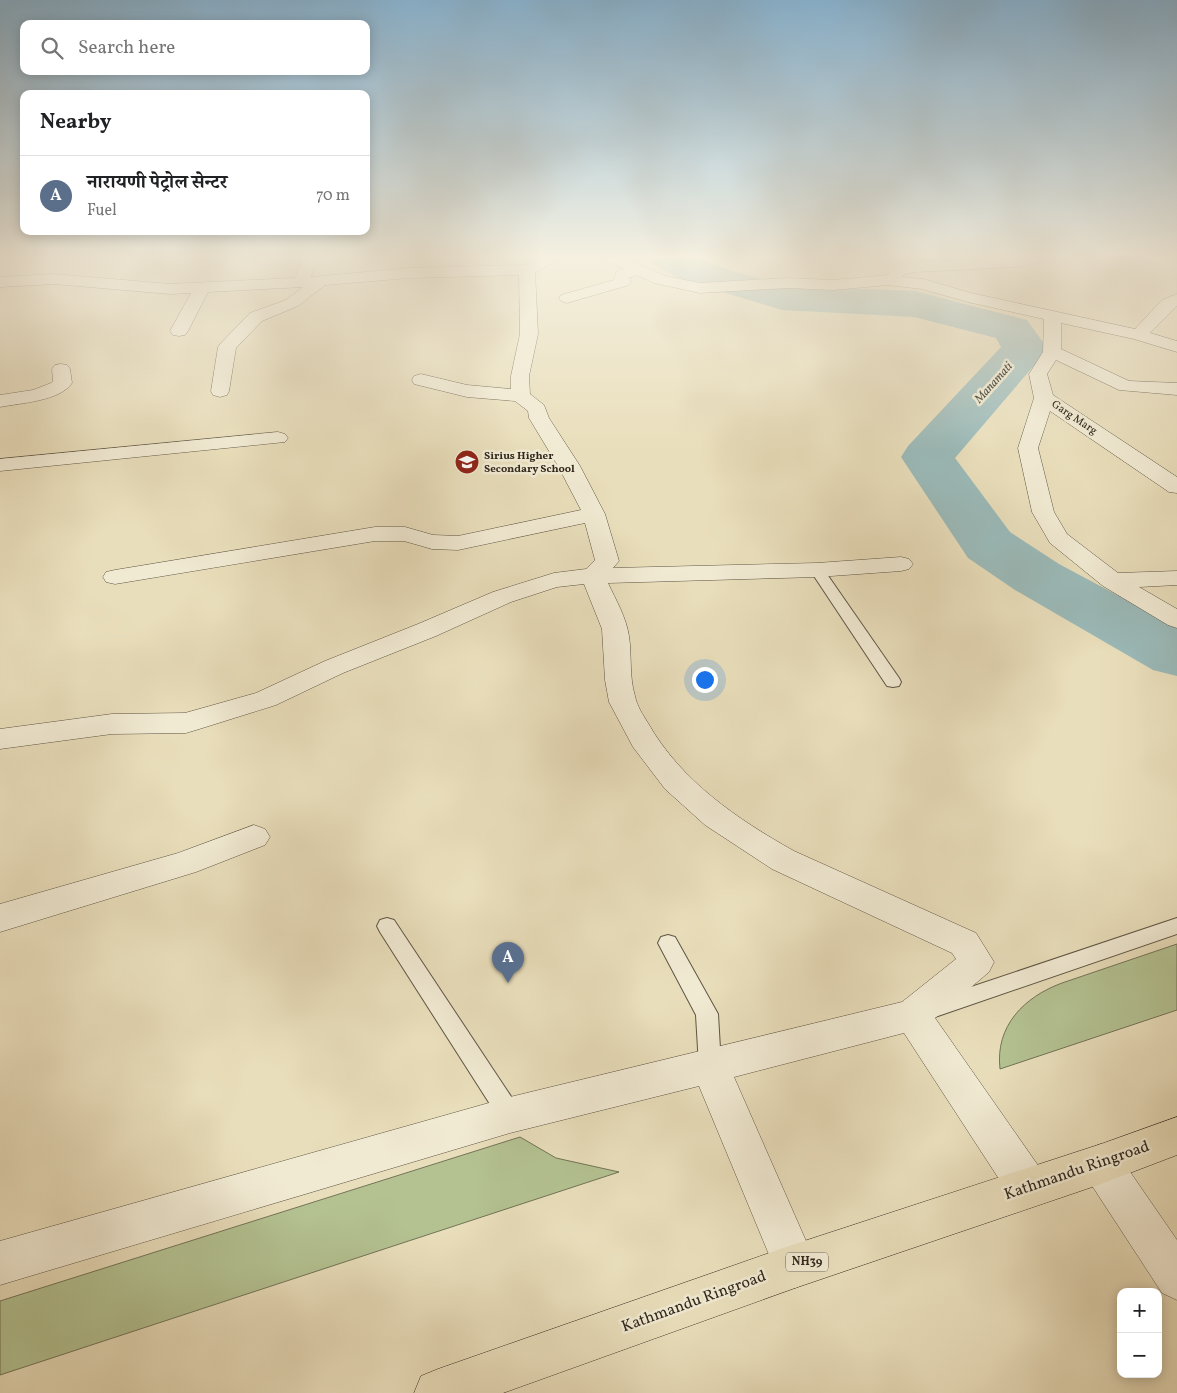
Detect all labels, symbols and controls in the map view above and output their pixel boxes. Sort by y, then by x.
search box [20,20,370,75]
icon: search [38,34,66,62]
text: Search here [78,35,175,61]
text: Nearby [40,108,111,137]
text: नारायणी पेट्रोल सेन्टर [87,170,227,196]
text: A [50,185,62,207]
text: 70 m [316,185,350,207]
text: Fuel [87,200,117,222]
water label: Manamati [971,358,1017,408]
street label: Garg Marg [1048,397,1100,439]
school or university icon: Sirius Higher Secondary School [454,449,480,475]
place label: Sirius Higher Secondary School [484,449,575,477]
your location [692,667,718,693]
pin: A [492,942,524,983]
street label: Kathmandu Ringroad [1001,1136,1153,1206]
road number: NH39 [786,1252,828,1272]
street label: Kathmandu Ringroad [619,1266,769,1338]
map controls [1117,1288,1162,1378]
button: + [1117,1288,1162,1333]
button: − [1117,1333,1162,1378]

